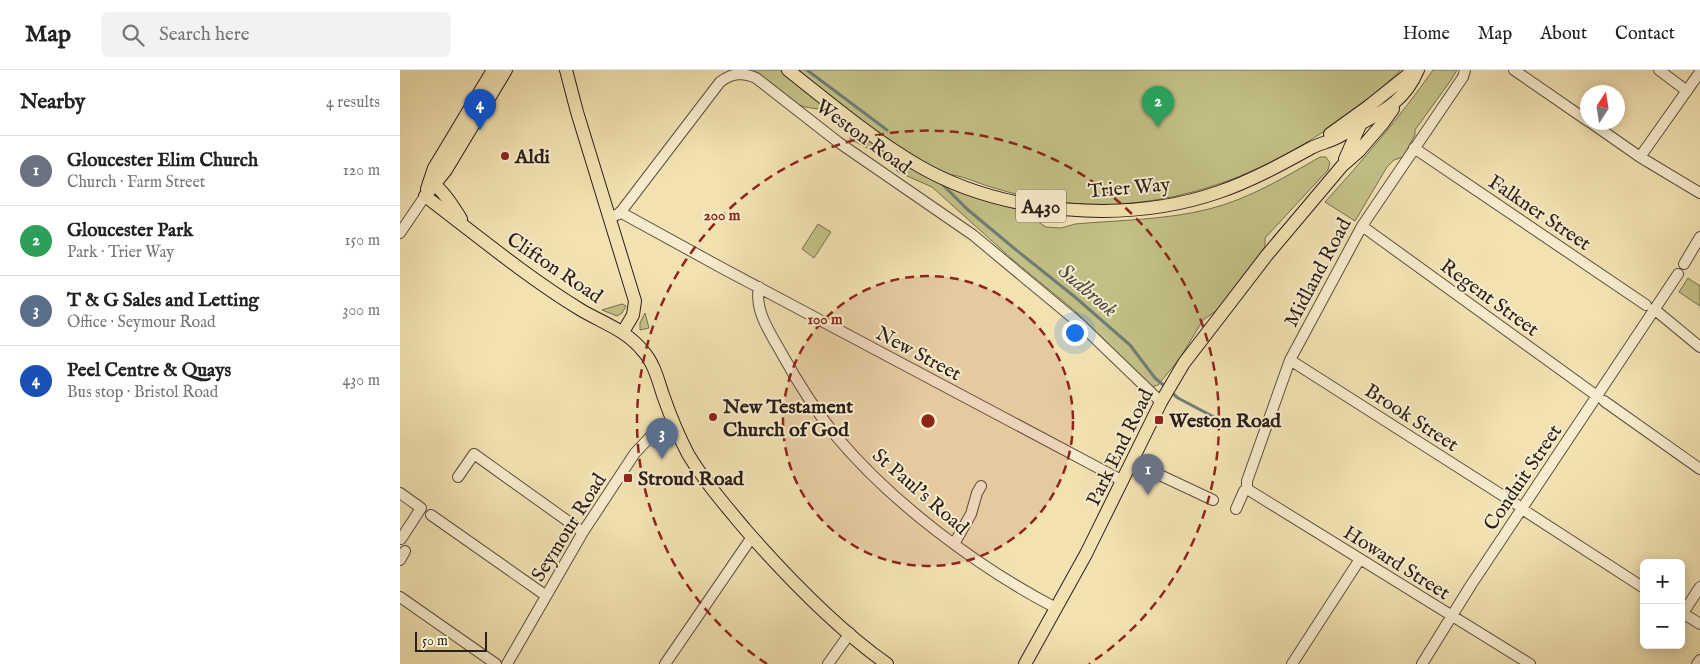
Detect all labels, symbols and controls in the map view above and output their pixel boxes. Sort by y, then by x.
search box [101,12,451,57]
text: Map [25,19,71,50]
icon: search [119,21,147,49]
text: Search here [159,23,250,47]
text: Home [1403,23,1450,46]
text: Map [1478,23,1512,46]
text: About [1540,23,1587,46]
text: Contact [1615,23,1675,46]
north arrow [1580,85,1625,130]
pin: 2 [1142,86,1174,127]
text: Nearby [20,89,85,116]
pin: 4 [464,89,496,130]
text: 4 results [326,93,380,113]
street label: Weston Road [810,94,916,180]
place label: Aldi [514,145,551,170]
text: Gloucester Elim Church [67,149,258,173]
marker: Aldi [499,150,511,162]
text: 1 [33,161,39,181]
text: 120 m [343,161,380,181]
street label: Falkner Street [1483,170,1595,257]
street label: Trier Way [1087,172,1172,205]
text: Church · Farm Street [67,173,205,193]
road number: A430 [1016,190,1066,222]
text: 200 m [704,206,741,225]
street label: Midland Road [1279,214,1358,331]
text: Gloucester Park [67,219,193,243]
street label: Clifton Road [502,227,607,310]
text: 2 [32,231,40,251]
text: 150 m [345,231,380,251]
text: Park · Trier Way [67,243,174,263]
street label: Regent Street [1435,254,1543,342]
water label: Sudbrook [1052,258,1123,324]
text: T & G Sales and Letting [67,289,259,313]
text: 3 [33,301,39,321]
text: 300 m [342,301,380,321]
text: 100 m [807,310,843,329]
text: Office · Seymour Road [67,313,216,333]
your location [1062,320,1088,346]
street label: New Street [871,321,965,387]
text: Peel Centre & Quays [67,359,231,383]
text: 4 [32,371,40,391]
text: 430 m [342,371,380,391]
street label: Brook Street [1360,379,1463,458]
text: Bus stop · Bristol Road [67,383,218,403]
street label: Park End Road [1081,385,1160,510]
place label: New Testament Church of God [722,395,853,443]
place label: Weston Road [1168,409,1282,434]
marker: New Testament Church of God [707,411,719,423]
centre of rings [919,412,937,430]
marker: Weston Road [1153,414,1165,426]
pin: 3 [646,418,678,459]
street label: Conduit Street [1479,420,1568,536]
street label: St Paul's Road [867,444,974,541]
pin: 1 [1132,454,1164,495]
place label: Stroud Road [638,467,745,492]
street label: Seymour Road [526,469,613,586]
marker: Stroud Road [622,472,634,484]
street label: Howard Street [1338,521,1454,606]
map controls [1640,559,1685,649]
button: + [1640,559,1685,604]
button: − [1640,604,1685,649]
scale bar [415,629,488,652]
text: 50 m [422,632,448,650]

